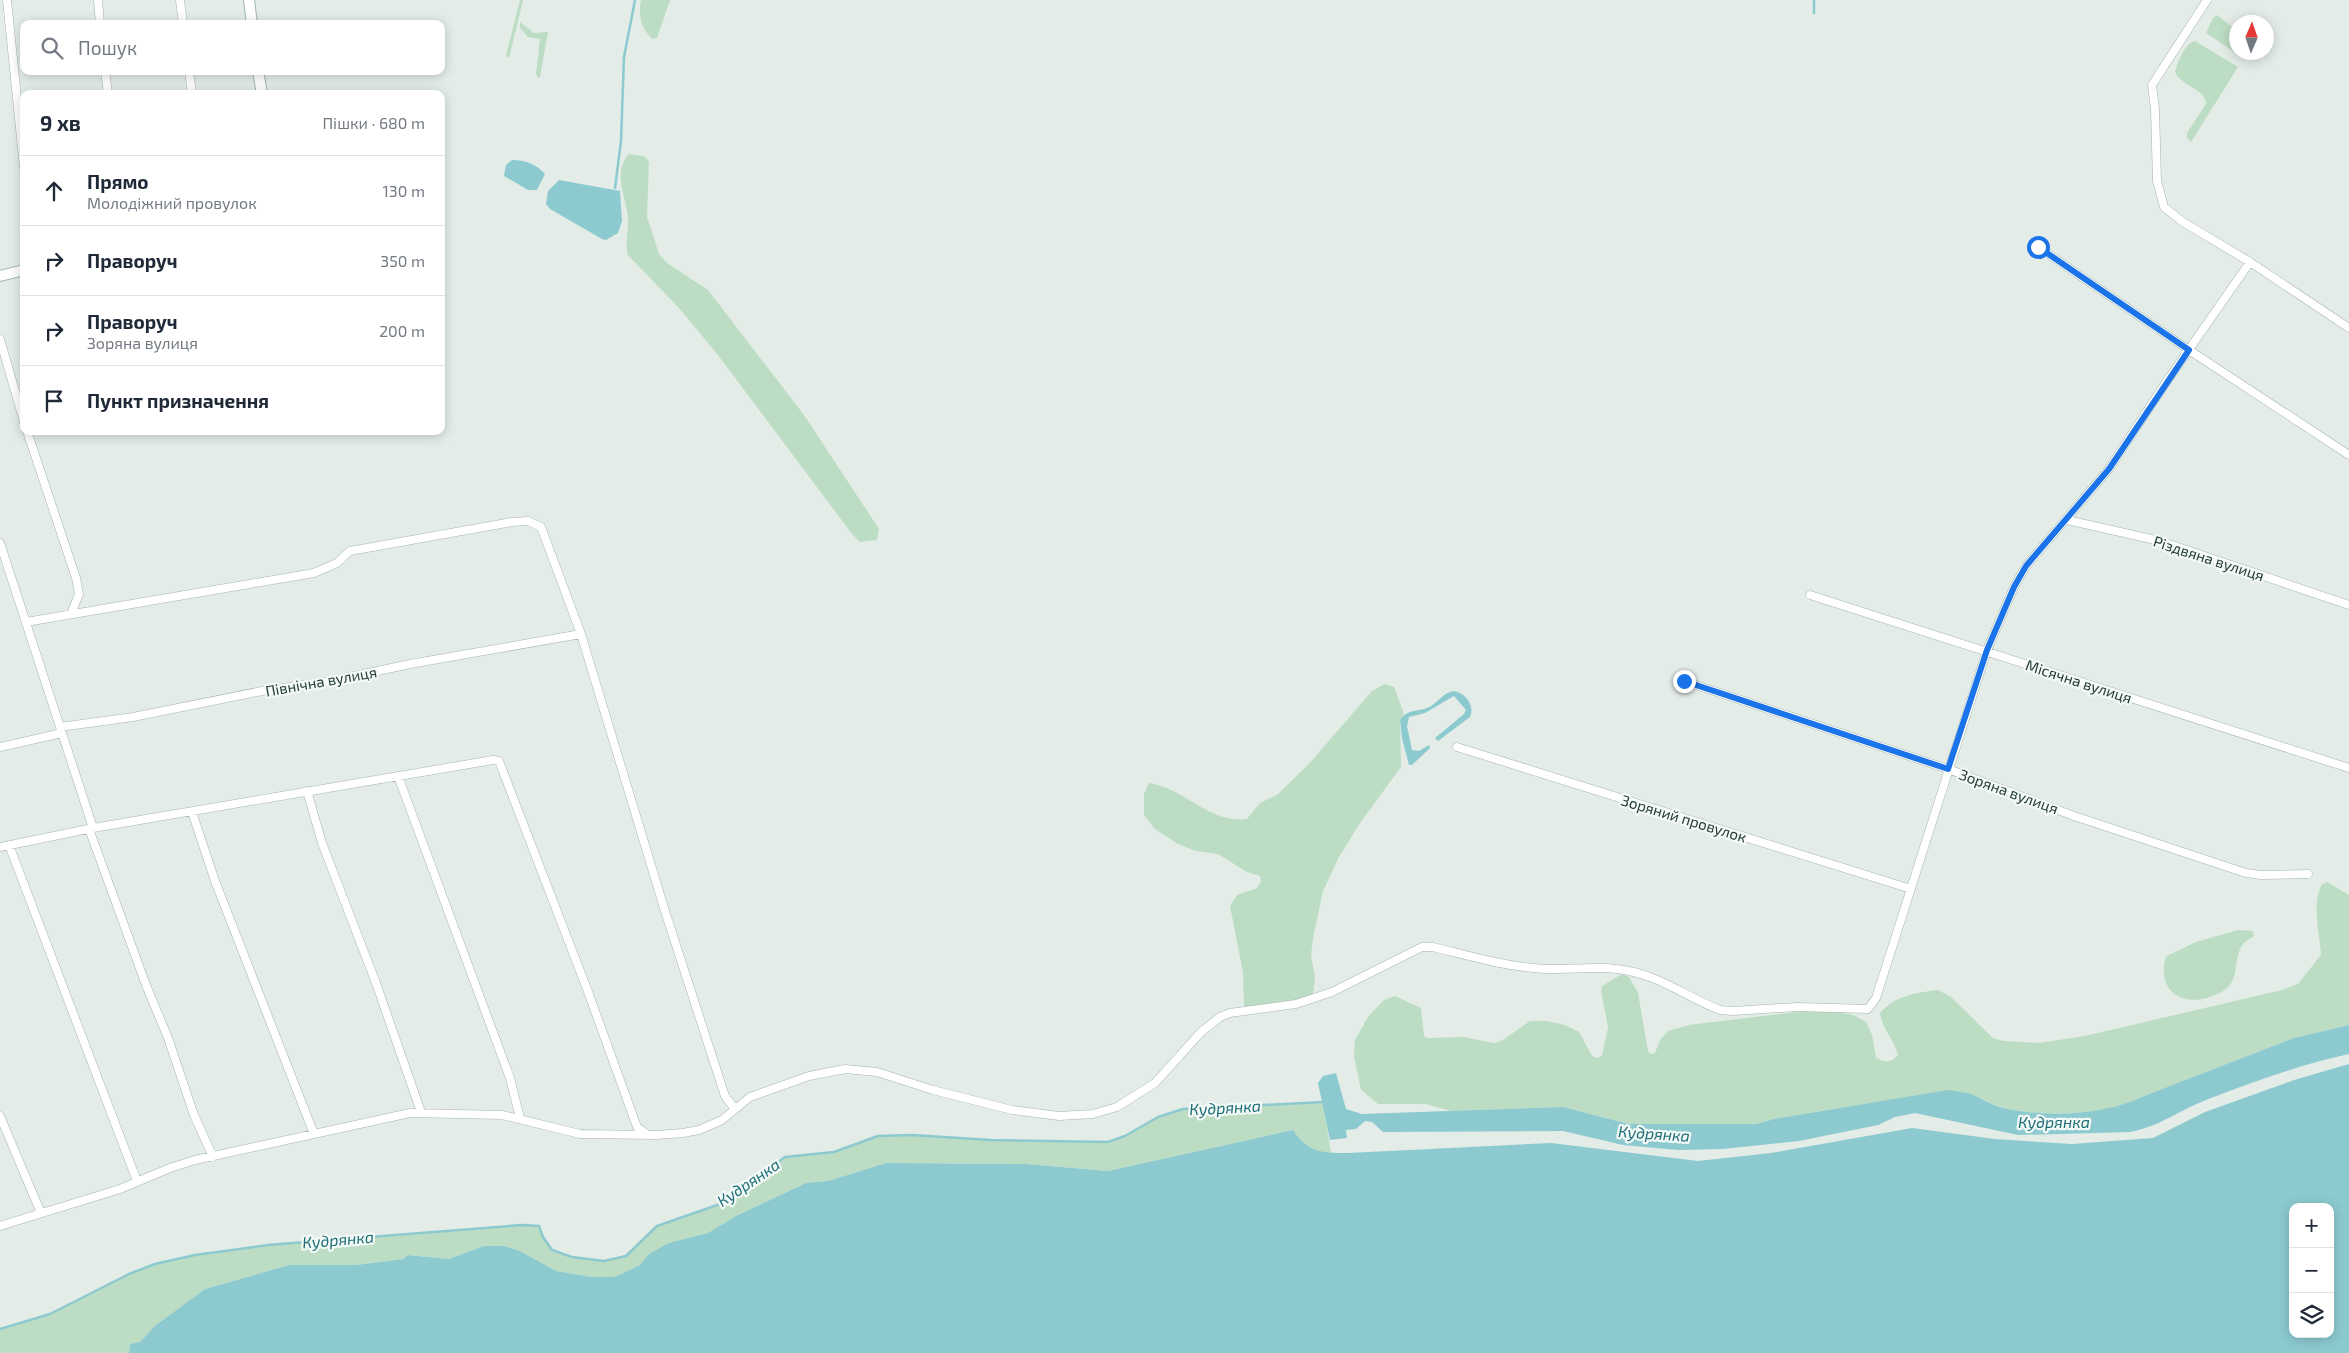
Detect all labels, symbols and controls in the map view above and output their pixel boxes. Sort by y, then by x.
north arrow [2229,15,2274,60]
search box [20,20,445,75]
icon: search [38,34,66,62]
text: Пошук [78,36,137,59]
text: 9 хв [40,110,81,135]
text: Пішки · 680 m [322,113,425,132]
text: Прямо [87,170,149,193]
icon: ahead [40,177,68,205]
text: 130 m [383,181,425,200]
text: Молодіжний провулок [87,193,257,212]
route start [2027,236,2050,259]
icon: right [40,247,68,275]
text: Праворуч [87,249,178,272]
text: 350 m [380,251,425,270]
text: Праворуч [87,310,178,333]
icon: right [40,317,68,345]
text: 200 m [379,321,425,340]
text: Зоряна вулиця [87,333,198,352]
icon: arrive [40,387,68,415]
text: Пункт призначення [87,389,269,412]
street label: Різдвяна вулиця [2151,532,2267,585]
street label: Місячна вулиця [2023,655,2134,708]
street label: Північна вулиця [264,662,378,701]
route end [1673,670,1696,693]
street label: Зоряна вулиця [1957,765,2061,818]
street label: Зоряний провулок [1619,790,1749,847]
water label: Кудрянка [1189,1096,1261,1118]
water label: Кудрянка [2018,1112,2090,1131]
water label: Кудрянка [1618,1121,1690,1145]
water label: Кудрянка [713,1154,783,1210]
map controls [2289,1203,2334,1338]
button: + [2289,1203,2334,1248]
water label: Кудрянка [301,1226,375,1252]
button: − [2289,1248,2334,1293]
button: layers [2289,1293,2334,1338]

